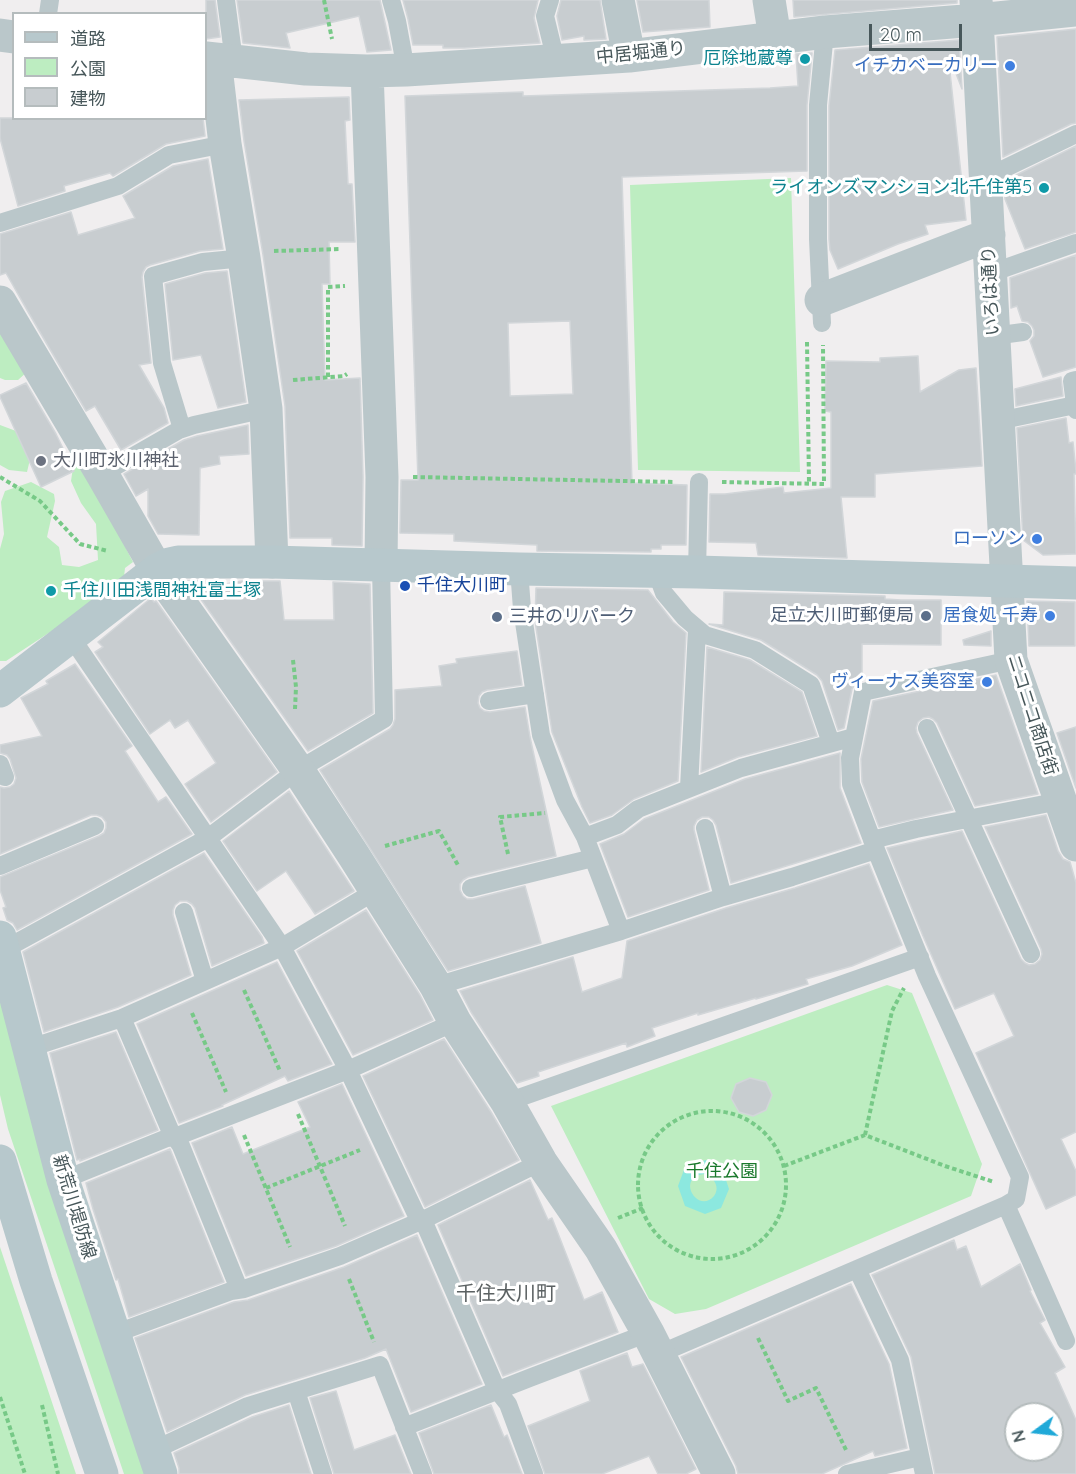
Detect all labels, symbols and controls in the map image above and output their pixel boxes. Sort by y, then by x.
legend [12,12,207,120]
scale bar [872,12,965,50]
text: 20 m [880,23,922,46]
text: 道路 [70,27,106,50]
street label: 中居堀通り [595,38,687,68]
place label: 厄除地蔵尊 [703,48,793,70]
marker: 厄除地蔵尊 [798,52,812,66]
place label: イチカベーカリー [854,55,998,77]
text: 公園 [70,57,106,80]
marker: イチカベーカリー [1003,59,1017,73]
text: 建物 [70,87,106,110]
place label: ライオンズマンション北千住第5 [770,177,1032,199]
marker: ライオンズマンション北千住第5 [1037,181,1051,195]
street label: いろは通り [978,245,1004,337]
place label: 大川町氷川神社 [53,450,179,472]
marker: 大川町氷川神社 [34,454,48,468]
place label: ローソン [953,528,1025,550]
marker: ローソン [1030,532,1044,546]
place label: 千住大川町 [417,575,507,597]
marker: 千住大川町 [398,579,412,593]
place label: 千住川田浅間神社富士塚 [63,580,261,602]
marker: 千住川田浅間神社富士塚 [44,584,58,598]
place label: 足立大川町郵便局 [770,605,914,627]
place label: 居食処 千寿 [943,605,1038,627]
place label: 三井のリパーク [509,606,635,628]
marker: 足立大川町郵便局 [919,609,933,623]
marker: 居食処 千寿 [1043,609,1057,623]
marker: 三井のリパーク [490,610,504,624]
street label: ニコニコ商店街 [1002,652,1062,778]
place label: ヴィーナス美容室 [831,671,975,693]
marker: ヴィーナス美容室 [980,675,994,689]
street label: 新荒川堤防線 [48,1152,100,1262]
park label: 千住公園 [686,1161,758,1183]
district label: 千住大川町 [456,1282,556,1306]
north arrow [1004,1402,1064,1462]
text: N [1007,1428,1030,1444]

